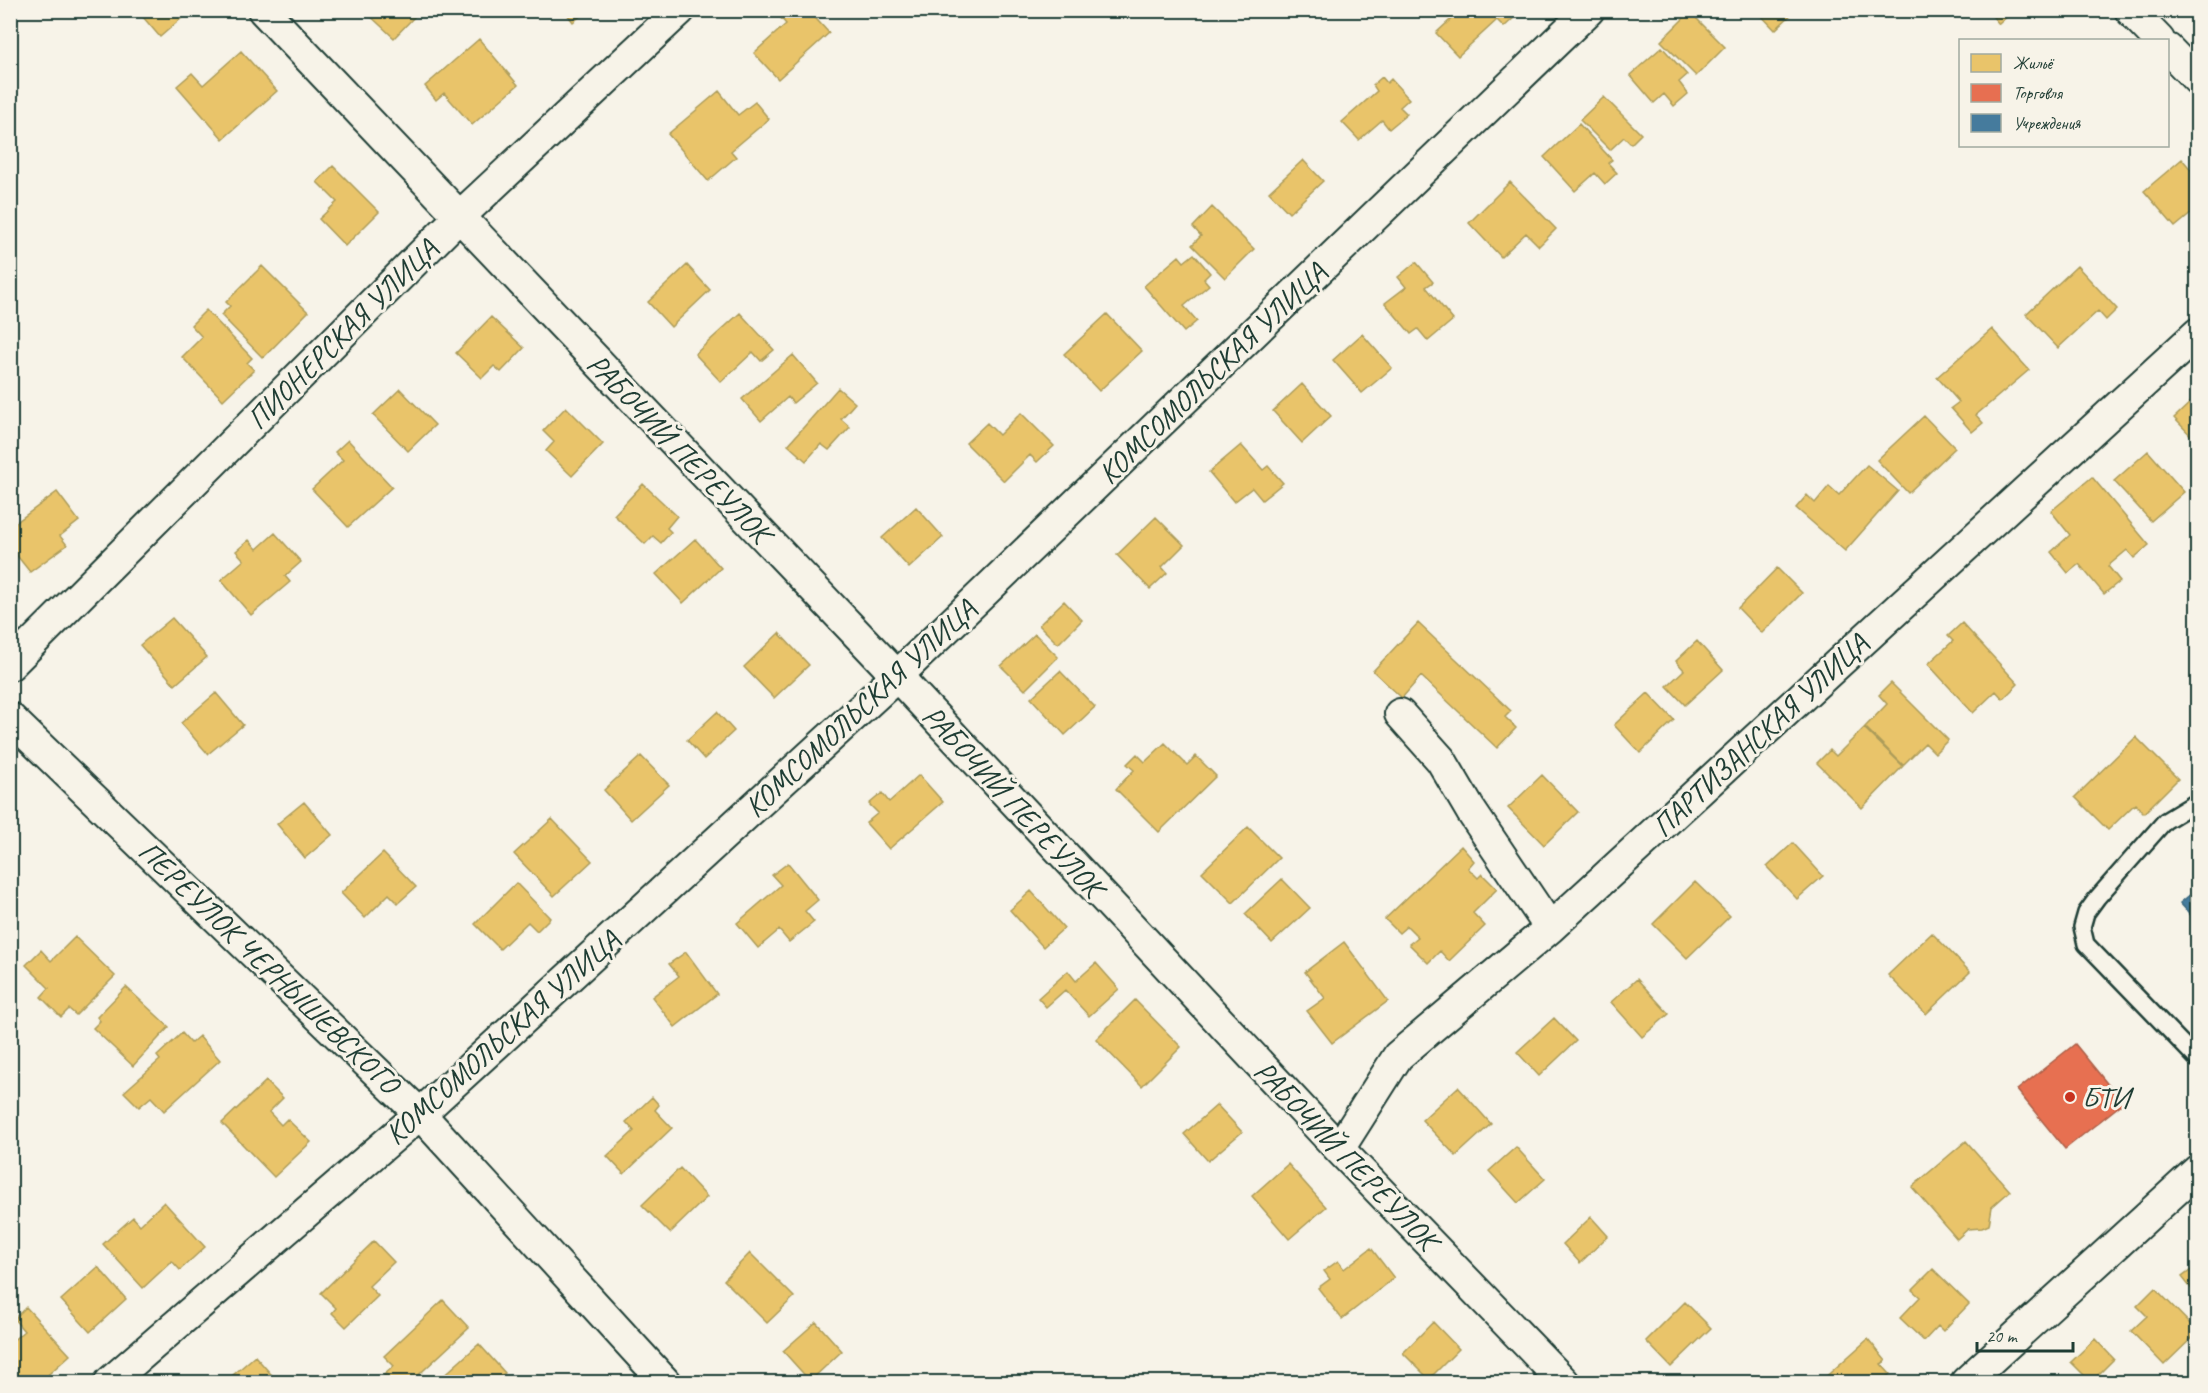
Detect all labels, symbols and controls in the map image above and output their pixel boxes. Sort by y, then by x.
legend [1959,39,2169,147]
text: Жильё [2013,52,2055,74]
text: Торговля [2013,82,2064,104]
text: Учреждения [2013,112,2082,134]
street label: ПИОНЕРСКАЯ УЛИЦА [239,230,446,437]
street label: КОМСОМОЛЬСКАЯ УЛИЦА [1090,253,1335,492]
street label: РАБОЧИЙ ПЕРЕУЛОК [579,345,783,555]
street label: КОМСОМОЛЬСКАЯ УЛИЦА [736,590,985,825]
street label: ПАРТИЗАНСКАЯ УЛИЦА [1644,624,1877,845]
street label: РАБОЧИЙ ПЕРЕУЛОК [914,697,1116,909]
street label: ПЕРЕУЛОК ЧЕРНЫШЕВСКОГО [130,832,410,1104]
street label: КОМСОМОЛЬСКАЯ УЛИЦА [377,921,628,1153]
street label: РАБОЧИЙ ПЕРЕУЛОК [1246,1052,1450,1262]
place label: БТИ [2082,1078,2135,1116]
marker: БТИ [2063,1090,2077,1104]
scale bar [1977,1315,2073,1353]
text: 20 m [1986,1325,2019,1347]

